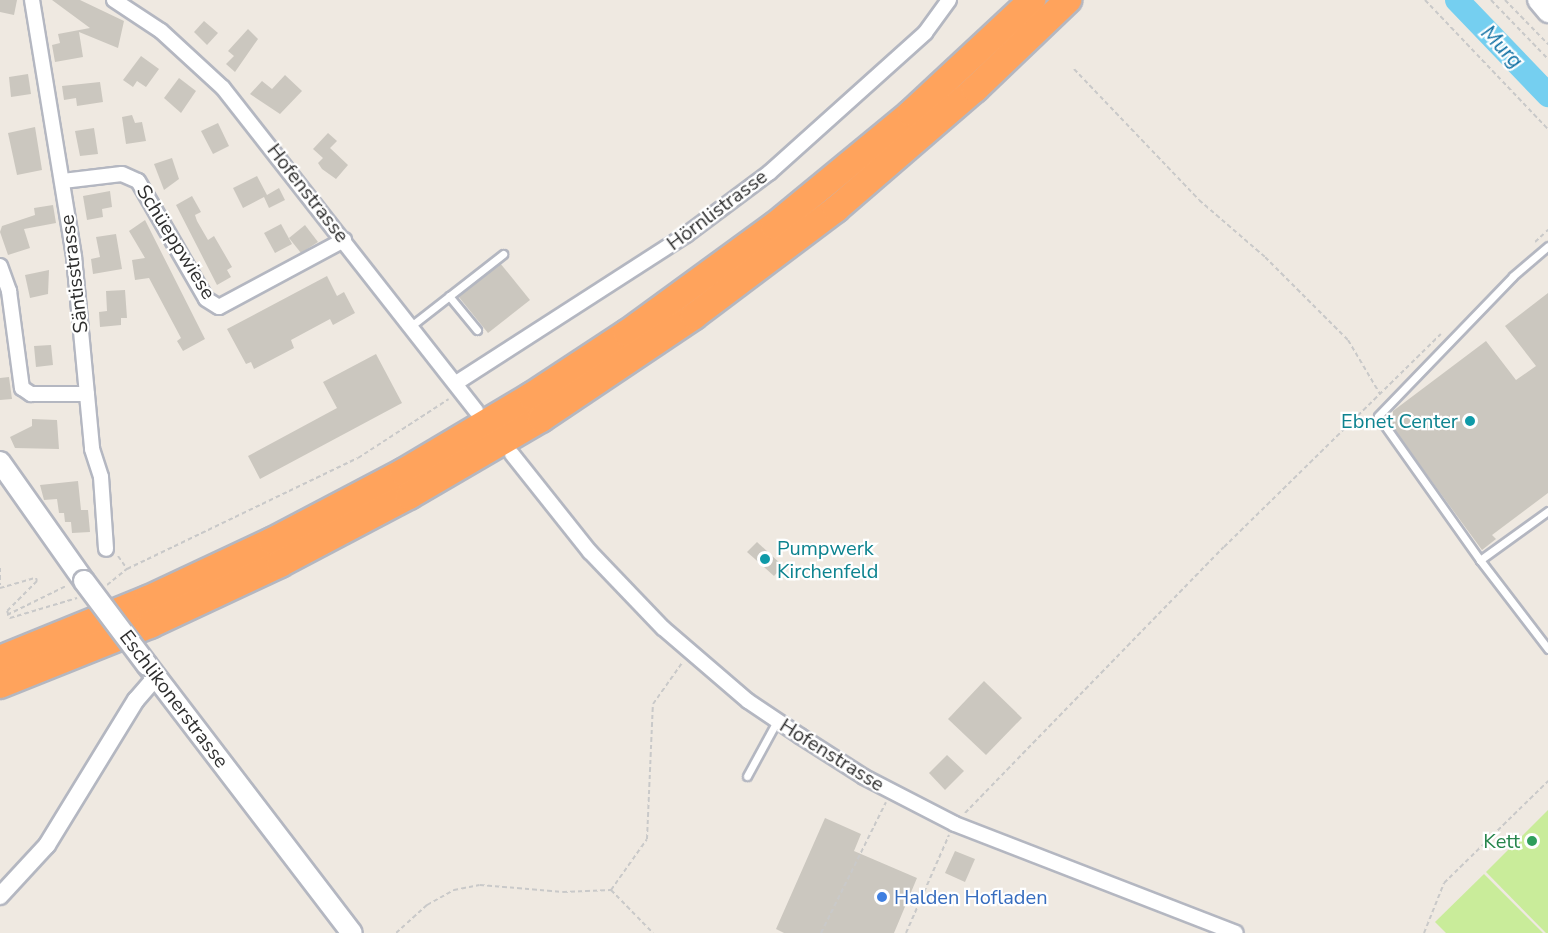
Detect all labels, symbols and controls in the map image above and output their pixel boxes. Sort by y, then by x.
water label: Murg [1476,20,1528,74]
street label: Hofenstrasse [262,139,354,247]
street label: Hörnlistrasse [662,164,772,256]
street label: Schüeppwiese [131,180,221,304]
street label: Säntisstrasse [55,213,93,335]
place label: Ebnet Center [1341,409,1458,433]
marker: Ebnet Center [1463,414,1477,428]
place label: Pumpwerk Kirchenfeld [777,536,878,583]
marker: Pumpwerk Kirchenfeld [758,552,772,566]
street label: Eschlikonerstrasse [114,625,234,773]
street label: Hofenstrasse [775,713,889,797]
place label: Kett [1483,829,1520,853]
marker: Kett [1525,834,1539,848]
place label: Halden Hofladen [894,885,1048,909]
marker: Halden Hofladen [875,890,889,904]

